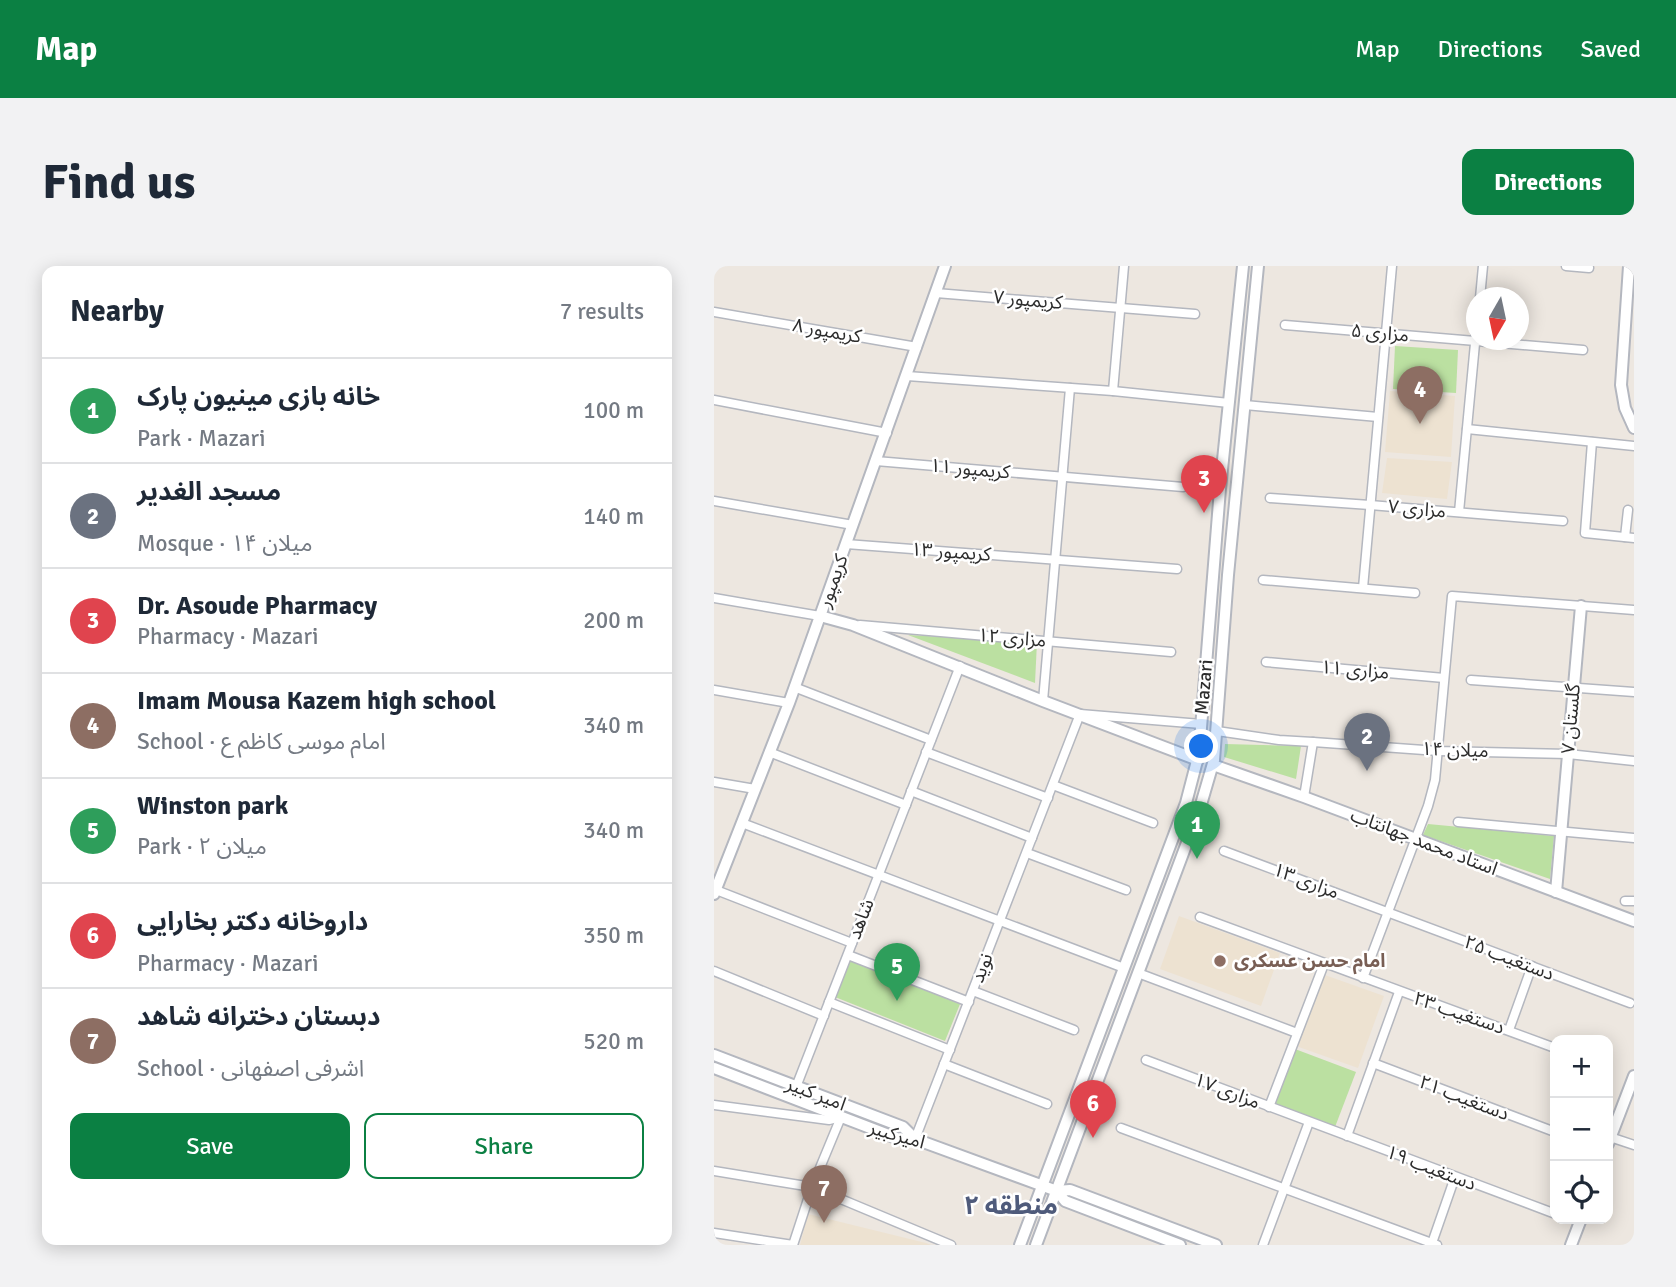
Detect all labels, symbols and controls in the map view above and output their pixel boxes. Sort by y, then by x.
text: Map [35,29,97,70]
text: Map [1355,34,1400,64]
text: Directions [1438,34,1543,64]
text: Saved [1581,34,1641,64]
button: Directions [1462,149,1634,215]
text: Find us [42,152,195,212]
street label: کریمپور ۷ [992,285,1065,315]
north arrow [1466,287,1529,350]
text: Nearby [70,293,164,330]
text: 7 results [560,297,644,326]
street label: کریمپور ۸ [791,313,864,349]
street label: مزاری ۵ [1350,319,1410,347]
pin: 4 [1397,366,1443,424]
text: خانه بازی مینیون پارک [137,381,380,413]
text: 1 [87,396,99,425]
text: 100 m [583,396,644,425]
text: Park · Mazari [137,424,266,453]
street label: کریمپور ۱۱ [929,454,1012,485]
pin: 3 [1181,455,1227,513]
text: مسجد الغدیر [137,476,281,508]
street label: مزاری ۷ [1387,495,1447,523]
text: 2 [87,502,99,531]
text: 140 m [583,502,644,531]
text: Mosque · میلان ۱۴ [137,529,312,558]
street label: کریمپور ۱۳ [910,537,993,567]
street label: کریمپور [812,550,854,612]
text: Dr. Asoude Pharmacy [137,590,377,622]
text: 3 [87,606,99,635]
text: 200 m [583,606,644,635]
text: Pharmacy · Mazari [137,622,319,651]
street label: مزاری ۱۲ [977,623,1047,653]
street label: مزاری ۱۱ [1320,655,1390,685]
street label: Mazari [1190,658,1218,716]
street label: گلستان ۷ [1556,682,1586,755]
text: Imam Mousa Kazem high school [137,685,496,717]
text: 4 [87,711,99,740]
text: 340 m [583,711,644,740]
pin: 2 [1344,713,1390,771]
text: School · امام موسی کاظم ع [137,727,386,756]
your location [1184,729,1218,763]
street label: میلان ۱۴ [1421,737,1489,763]
text: Winston park [137,790,288,822]
pin: 1 [1174,801,1220,859]
street label: استاد محمد جهانتاب [1347,803,1501,881]
text: 5 [87,816,99,845]
text: 340 m [583,816,644,845]
text: Park · میلان ۲ [137,832,267,861]
street label: مزاری ۱۳ [1270,857,1342,905]
street label: شاهد [842,895,880,943]
text: داروخانه دکتر بخارایی [137,906,368,938]
text: 6 [87,921,99,950]
text: 350 m [583,921,644,950]
street label: دستغیب ۲۵ [1460,930,1558,986]
pin: 5 [874,943,920,1001]
text: Pharmacy · Mazari [137,949,319,978]
place label: امام حسن عسکری [1234,949,1385,975]
street label: نوید [965,950,999,986]
marker: امام حسن عسکری [1212,953,1228,969]
street label: دستغیب ۲۳ [1410,986,1508,1040]
text: دبستان دخترانه شاهد [137,1001,381,1033]
text: 7 [87,1027,99,1056]
text: 520 m [583,1027,644,1056]
map controls [1550,1035,1613,1224]
button: + [1550,1035,1613,1098]
text: School · اشرفی اصفهانی [137,1054,364,1083]
street label: مزاری ۱۷ [1191,1067,1263,1115]
street label: دستغیب ۲۱ [1415,1070,1513,1126]
street label: امیر کبیر [782,1071,849,1116]
pin: 6 [1070,1080,1116,1138]
button: − [1550,1098,1613,1161]
button: Save [70,1113,350,1179]
button: Share [364,1113,644,1179]
street label: امیرکبیر [865,1115,928,1154]
street label: دستغیب ۱۹ [1382,1140,1480,1196]
button: locate [1550,1161,1613,1224]
pin: 7 [801,1165,847,1223]
district label: منطقه ۲ [964,1190,1058,1222]

